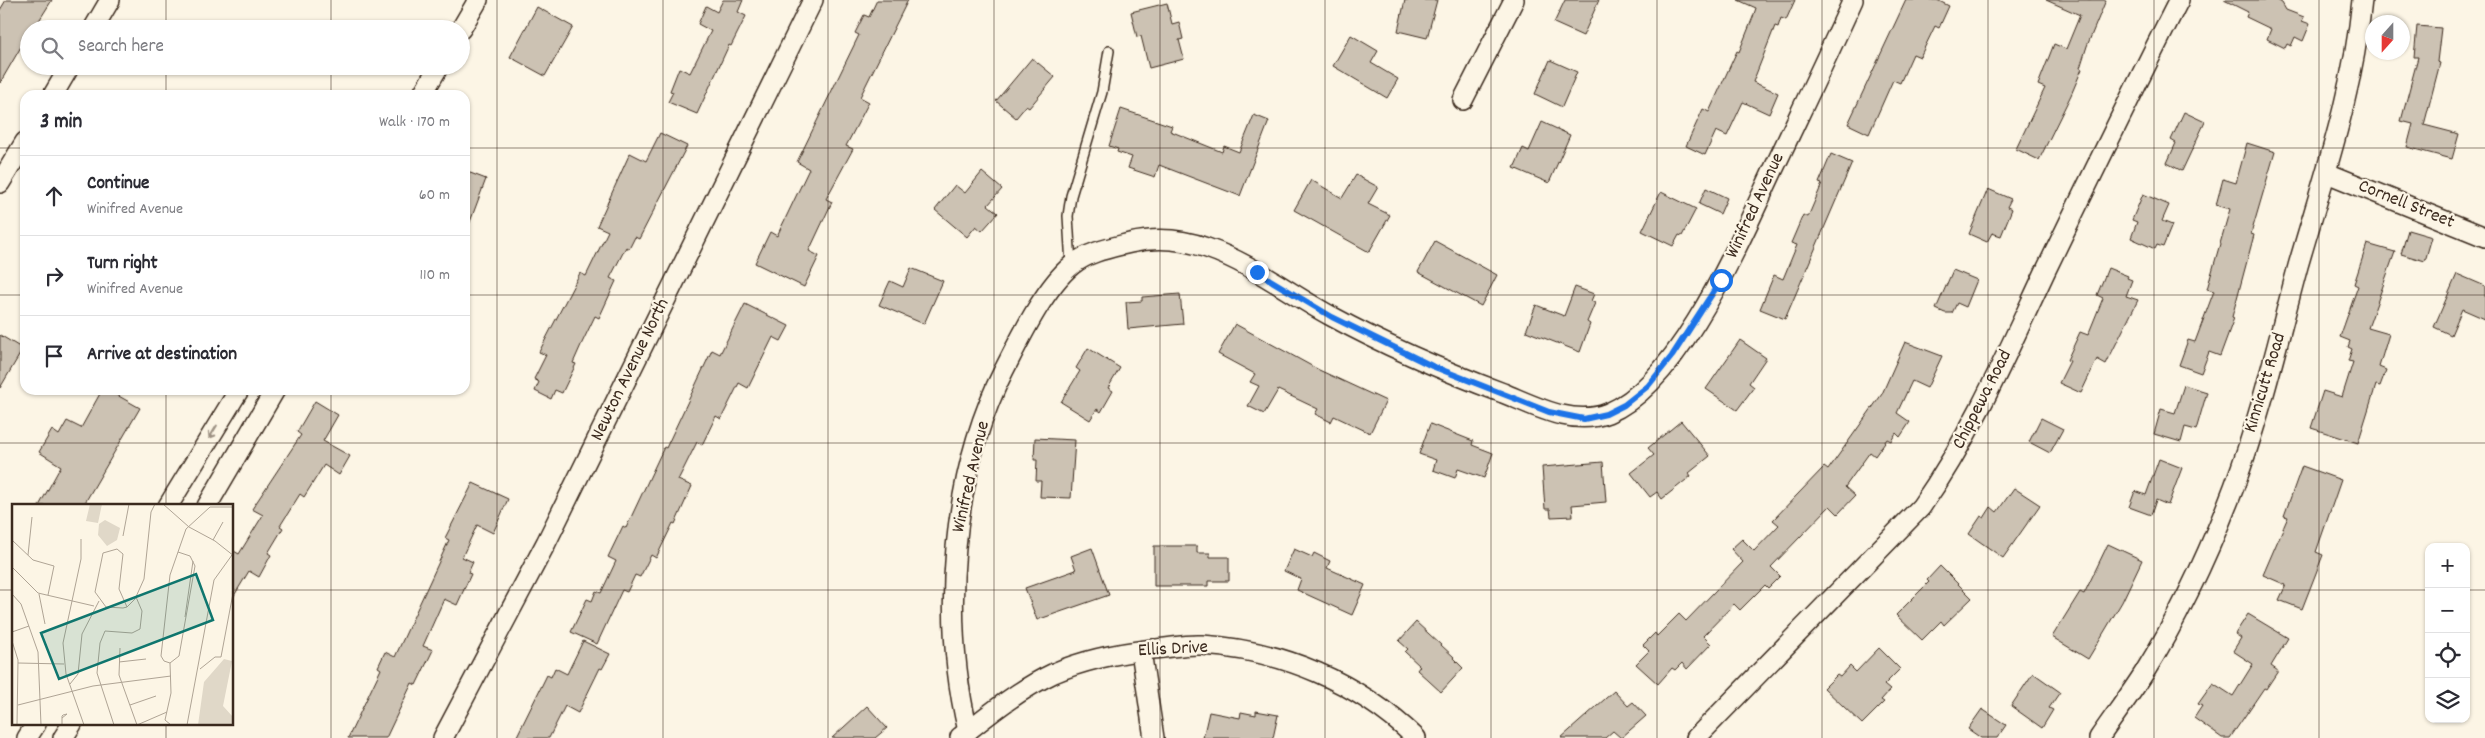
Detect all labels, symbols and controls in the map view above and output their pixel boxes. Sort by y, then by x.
north arrow [2365,15,2410,60]
search box [20,20,470,75]
icon: search [38,34,66,62]
text: Search here [78,34,164,61]
text: 3 min [40,108,82,138]
text: Walk · 170 m [379,111,450,134]
street label: Winifred Avenue [1720,149,1792,263]
text: Continue [87,171,149,198]
street label: Cornell Street [2354,173,2458,237]
icon: ahead [40,182,68,210]
text: 60 m [419,184,450,207]
text: Winifred Avenue [87,198,183,221]
text: Turn right [87,251,158,278]
route end [1246,261,1269,284]
icon: right [40,262,68,290]
text: 110 m [420,264,450,287]
route start [1710,269,1733,292]
text: Winifred Avenue [87,278,183,301]
street label: Newton Avenue North [585,294,677,446]
street label: Kinnicutt Road [2238,330,2294,436]
icon: arrive [40,342,68,370]
text: Arrive at destination [87,342,237,369]
street label: Chippewa Road [1946,346,2020,454]
street label: Winifred Avenue [946,418,998,536]
one-way arrow [208,424,218,438]
inset map [12,504,234,726]
map controls [2425,543,2470,723]
button: + [2425,543,2470,588]
button: − [2425,588,2470,633]
button: locate [2425,633,2470,678]
street label: Ellis Drive [1137,635,1209,665]
button: layers [2425,678,2470,723]

